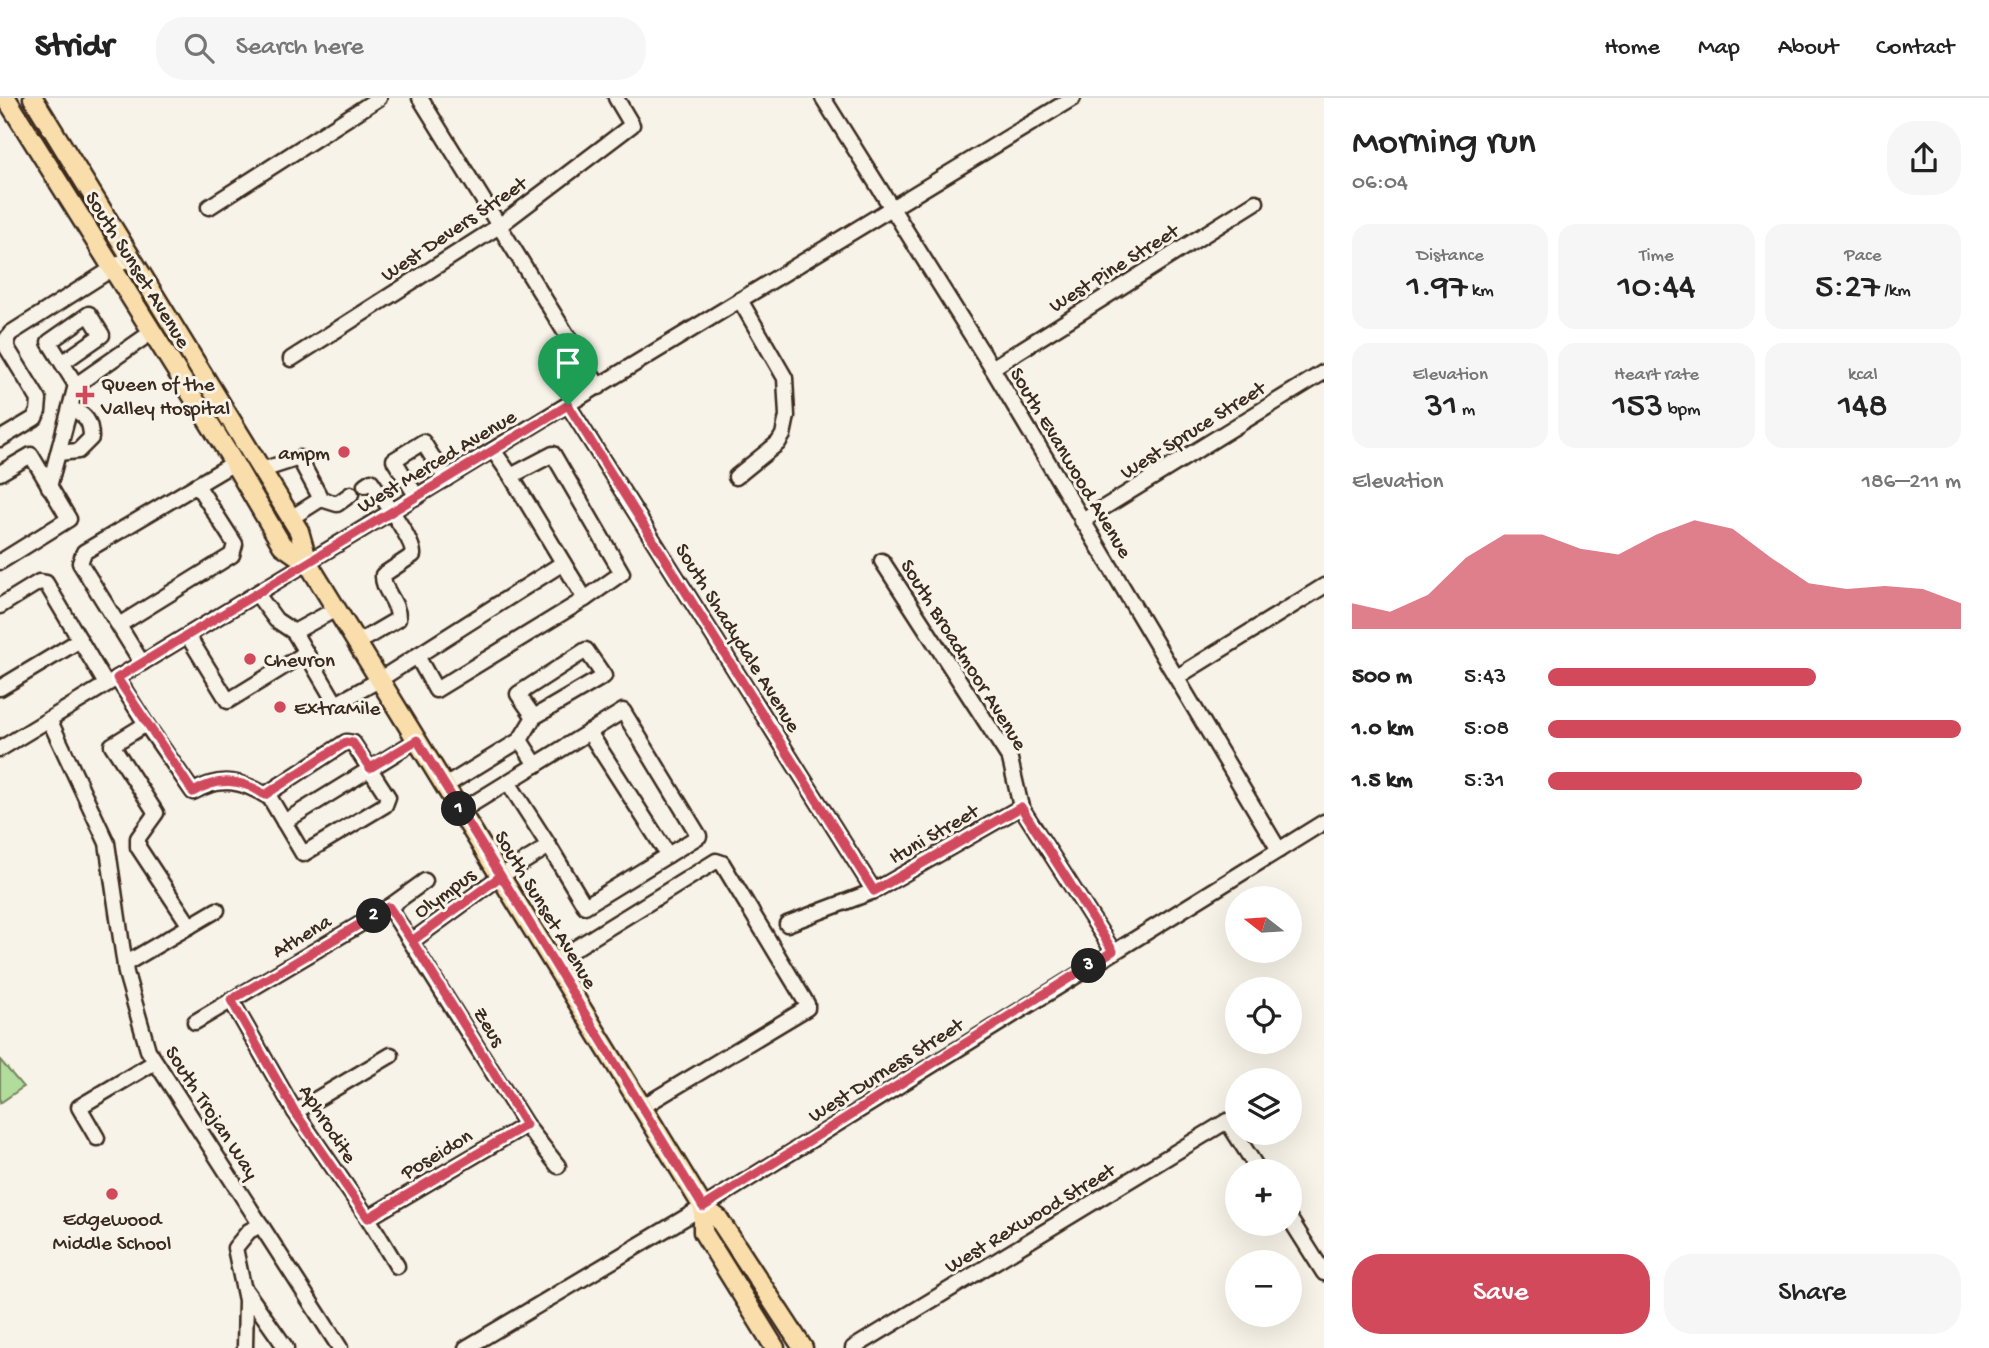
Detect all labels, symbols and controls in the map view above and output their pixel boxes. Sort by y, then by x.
search box [156,17,646,80]
text: Stridr [35,29,114,67]
icon: search [180,29,218,67]
text: Search here [236,33,364,64]
text: Home [1604,34,1660,63]
text: Map [1698,34,1740,63]
text: About [1778,34,1838,63]
text: Contact [1876,34,1954,63]
button: share [1887,121,1961,195]
text: Morning run [1352,122,1536,166]
text: 06:04 [1352,170,1408,197]
street label: West Devers Street [377,171,535,289]
street label: South Sunset Avenue [78,188,195,355]
street label: West Pine Street [1046,219,1186,320]
text: Distance [1417,245,1484,268]
text: Time [1639,245,1674,268]
text: Pace [1844,245,1881,268]
text: 1.97 [1407,268,1467,309]
text: 10:44 [1617,268,1696,309]
text: 5:27 [1815,268,1880,309]
text: km [1467,280,1494,303]
text: /km [1880,280,1911,303]
pin [538,333,598,405]
icon: arrive [549,344,587,382]
street label: South Evanwood Avenue [1002,364,1136,565]
text: Elevation [1412,364,1488,387]
text: Heart rate [1614,364,1699,387]
text: kcal [1848,364,1878,387]
place label: Queen of the Valley Hospital [100,374,230,423]
street label: West Spruce Street [1117,376,1273,487]
marker: Queen of the Valley Hospital [75,385,95,405]
text: 31 [1425,387,1457,428]
text: 153 [1612,387,1663,428]
text: 148 [1838,387,1888,428]
text: m [1457,399,1475,422]
text: bpm [1663,399,1701,422]
street label: West Merced Avenue [354,405,523,520]
place label: ampm [278,443,330,468]
marker: ampm [336,444,352,460]
text: Elevation [1352,469,1443,496]
text: 186–211 m [1862,469,1961,496]
street label: South Shadydale Avenue [668,540,805,739]
street label: South Broadmoor Avenue [893,556,1032,757]
place label: Chevron [264,650,335,675]
marker: Chevron [242,651,258,667]
text: 500 m [1352,664,1412,691]
text: 5:43 [1464,664,1506,691]
place label: ExtraMile [294,698,382,723]
marker: ExtraMile [272,699,288,715]
text: 1.0 km [1352,716,1414,743]
text: 5:08 [1464,716,1509,743]
text: 1.5 km [1352,768,1413,795]
text: 5:31 [1464,768,1505,795]
pin: 1 [442,792,476,826]
text: 1 [455,797,462,820]
street label: Ituni Street [886,799,986,872]
street label: South Sunset Avenue [487,827,602,995]
street label: Olympus [410,863,483,926]
north arrow [1225,886,1302,962]
map controls [1225,886,1302,1327]
pin: 2 [356,898,392,934]
text: 2 [369,904,378,927]
street label: Athena [269,910,338,965]
pin: 3 [1072,948,1106,984]
text: 3 [1084,954,1093,977]
button: locate [1225,977,1302,1054]
street label: Zeus [465,1003,509,1053]
street label: West Durness Street [805,1013,971,1130]
street label: South Trojan Way [158,1042,263,1185]
button: layers [1225,1068,1302,1145]
street label: Aphrodite [291,1081,361,1170]
street label: Poseidon [397,1125,478,1188]
street label: West Rexwood Street [941,1158,1123,1281]
button: + [1225,1159,1302,1236]
marker: Edgewood Middle School [104,1186,120,1202]
place label: Edgewood Middle School [53,1209,171,1258]
button: − [1225,1250,1302,1327]
button: Save [1352,1254,1650,1334]
button: Share [1664,1254,1961,1334]

